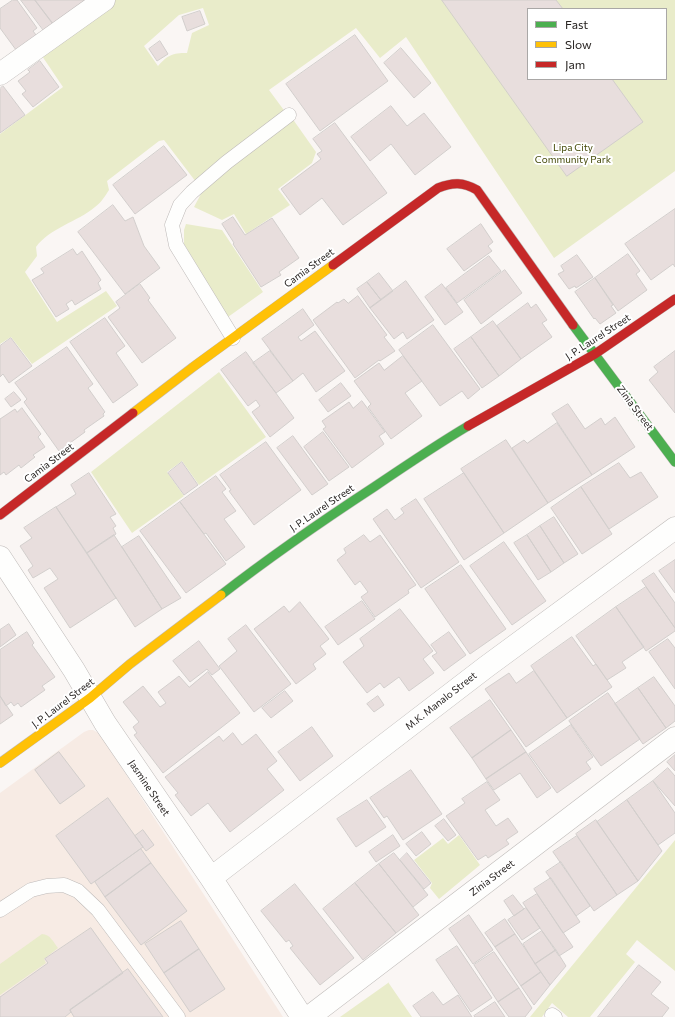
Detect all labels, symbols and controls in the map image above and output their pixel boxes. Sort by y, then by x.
legend [527,8,667,80]
text: Fast [565,17,588,31]
text: Slow [565,37,592,51]
text: Jam [565,57,585,71]
park label: Lipa City Community Park [535,142,611,166]
street label: Camia Street [282,246,336,290]
street label: J. P. Laurel Street [563,312,633,362]
street label: Zinia Street [614,383,656,433]
street label: Camia Street [22,441,76,485]
street label: J. P. Laurel Street [288,482,356,534]
street label: M.K. Manalo Street [403,669,479,733]
street label: J. P. Laurel Street [29,676,97,730]
street label: Jasmine Street [126,758,172,818]
street label: Zinia Street [467,857,517,899]

